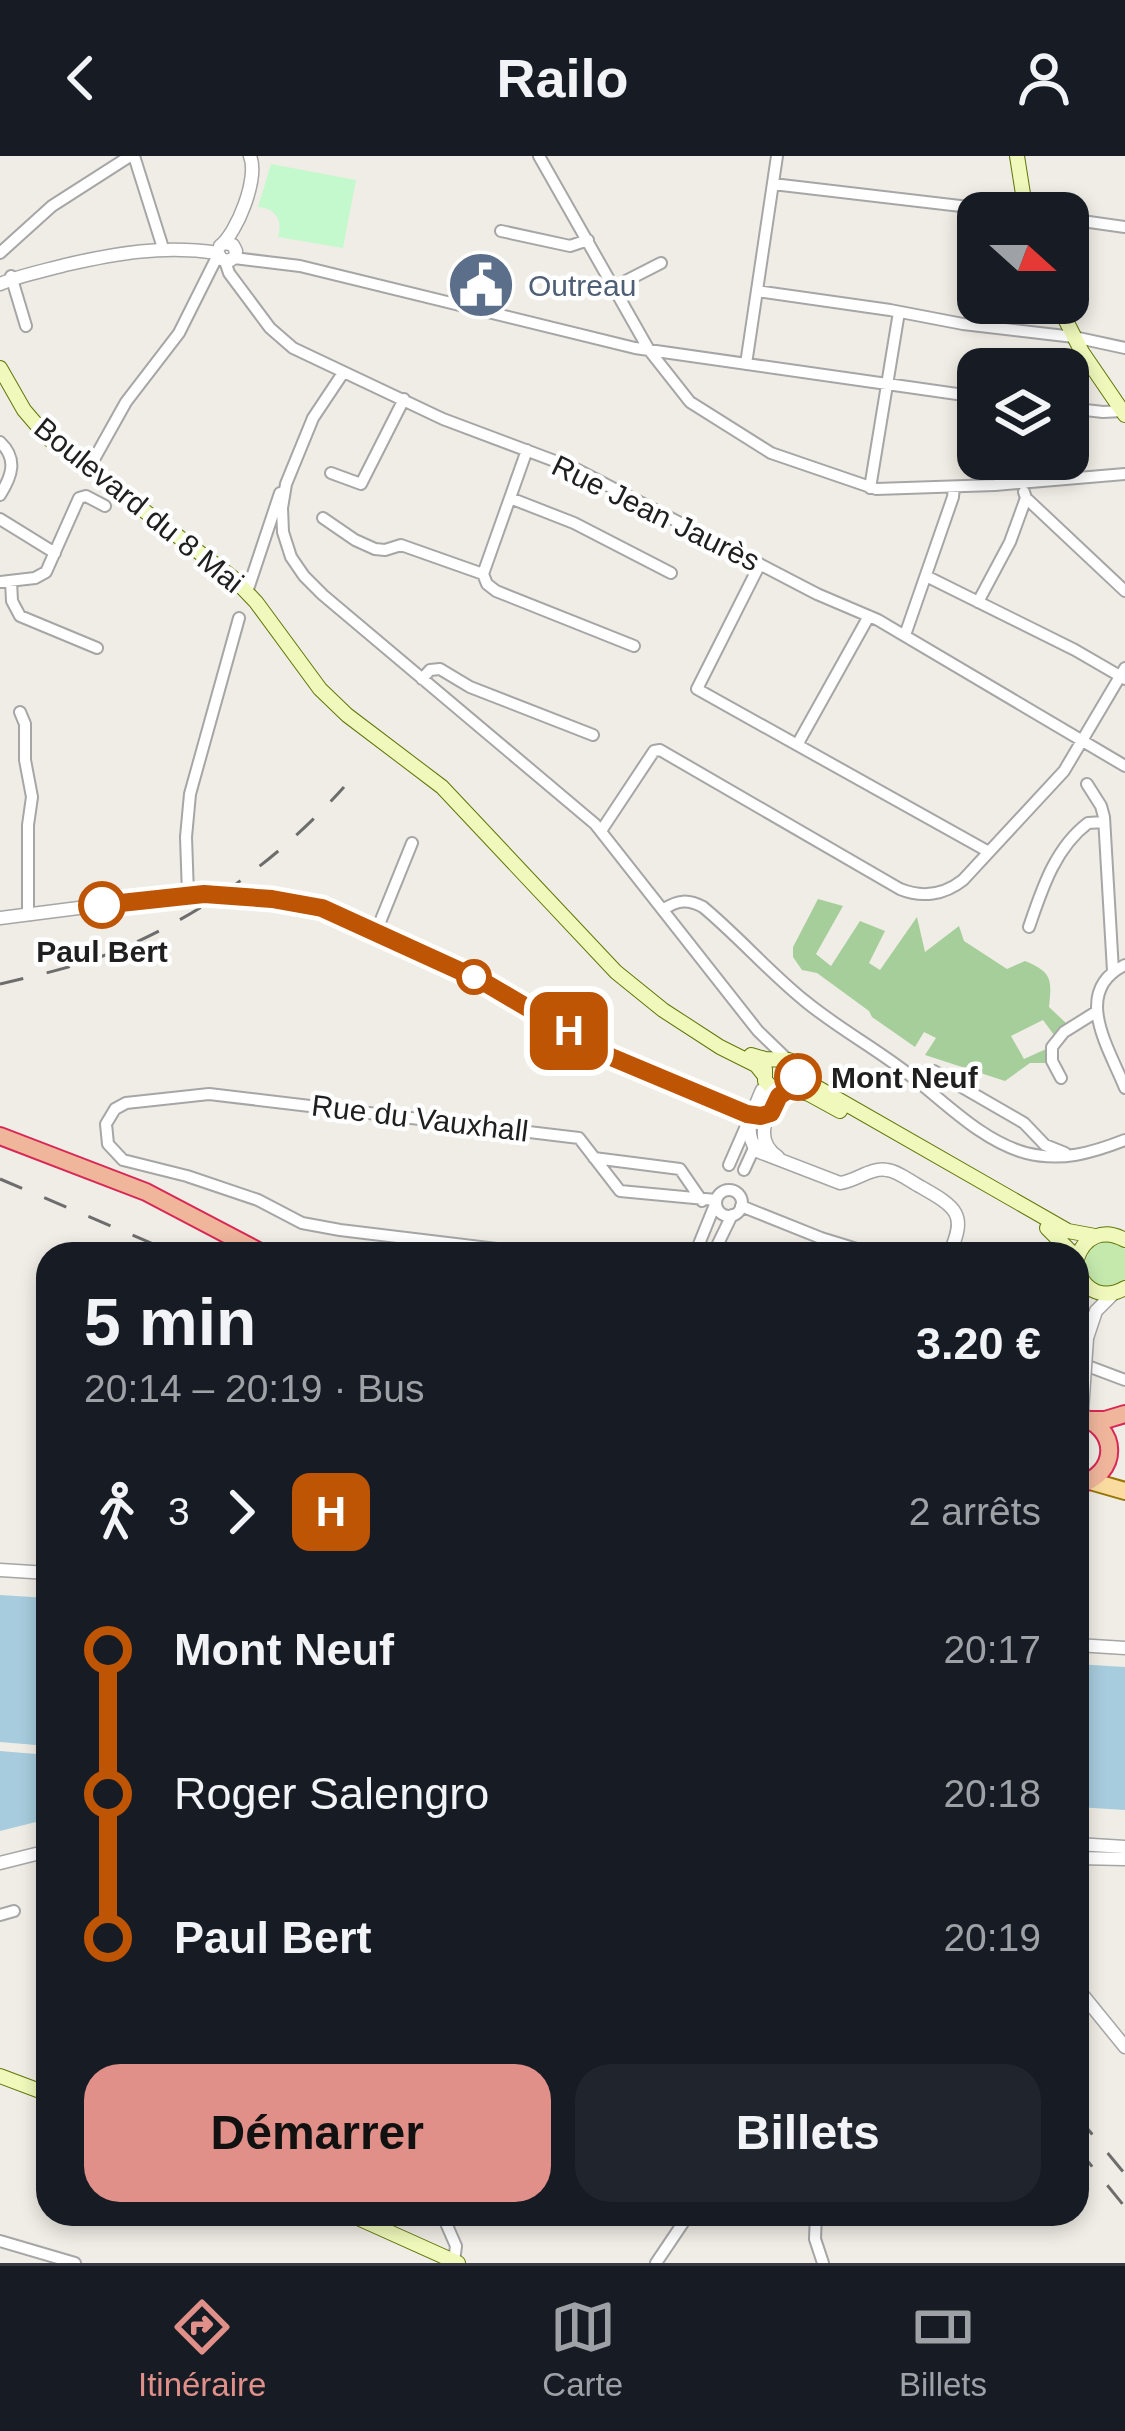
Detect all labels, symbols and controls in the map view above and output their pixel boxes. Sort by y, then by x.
icon: back [48,45,114,111]
icon: person [1011,45,1077,111]
text: Railo [496,48,629,108]
north arrow [957,192,1089,324]
map controls [957,192,1089,480]
public building icon: Outreau [446,250,516,320]
place label: Outreau [528,269,636,302]
button: layers [957,348,1089,480]
street label: Boulevard du 8 Mai [28,411,250,599]
street label: Rue Jean Jaurès [547,448,765,578]
marker: Paul Bert [80,883,124,927]
place label: Paul Bert [36,935,168,968]
unlabelled marker [458,961,490,993]
line badge: H [530,992,608,1070]
text: H [554,1007,584,1054]
marker: Mont Neuf [776,1055,820,1099]
place label: Mont Neuf [831,1061,979,1094]
street label: Rue du Vauxhall [310,1088,530,1148]
text: 5 min [84,1285,256,1359]
text: 3.20 € [916,1318,1041,1369]
text: 20:14 – 20:19 · Bus [84,1367,424,1410]
icon: walk [84,1479,150,1545]
icon: forward [208,1479,274,1545]
text: H [316,1488,346,1535]
text: 3 [168,1490,190,1533]
text: 2 arrêts [909,1490,1041,1533]
text: Mont Neuf [174,1624,394,1675]
text: 20:17 [943,1628,1041,1671]
text: Roger Salengro [174,1768,489,1819]
text: 20:18 [943,1772,1041,1815]
text: Paul Bert [174,1912,372,1963]
text: 20:19 [943,1916,1041,1959]
button: Démarrer [84,2064,551,2202]
button: Billets [575,2064,1041,2202]
tab: Itinéraire [138,2294,266,2404]
tab: Carte [542,2294,623,2404]
tab: Billets [899,2294,987,2404]

